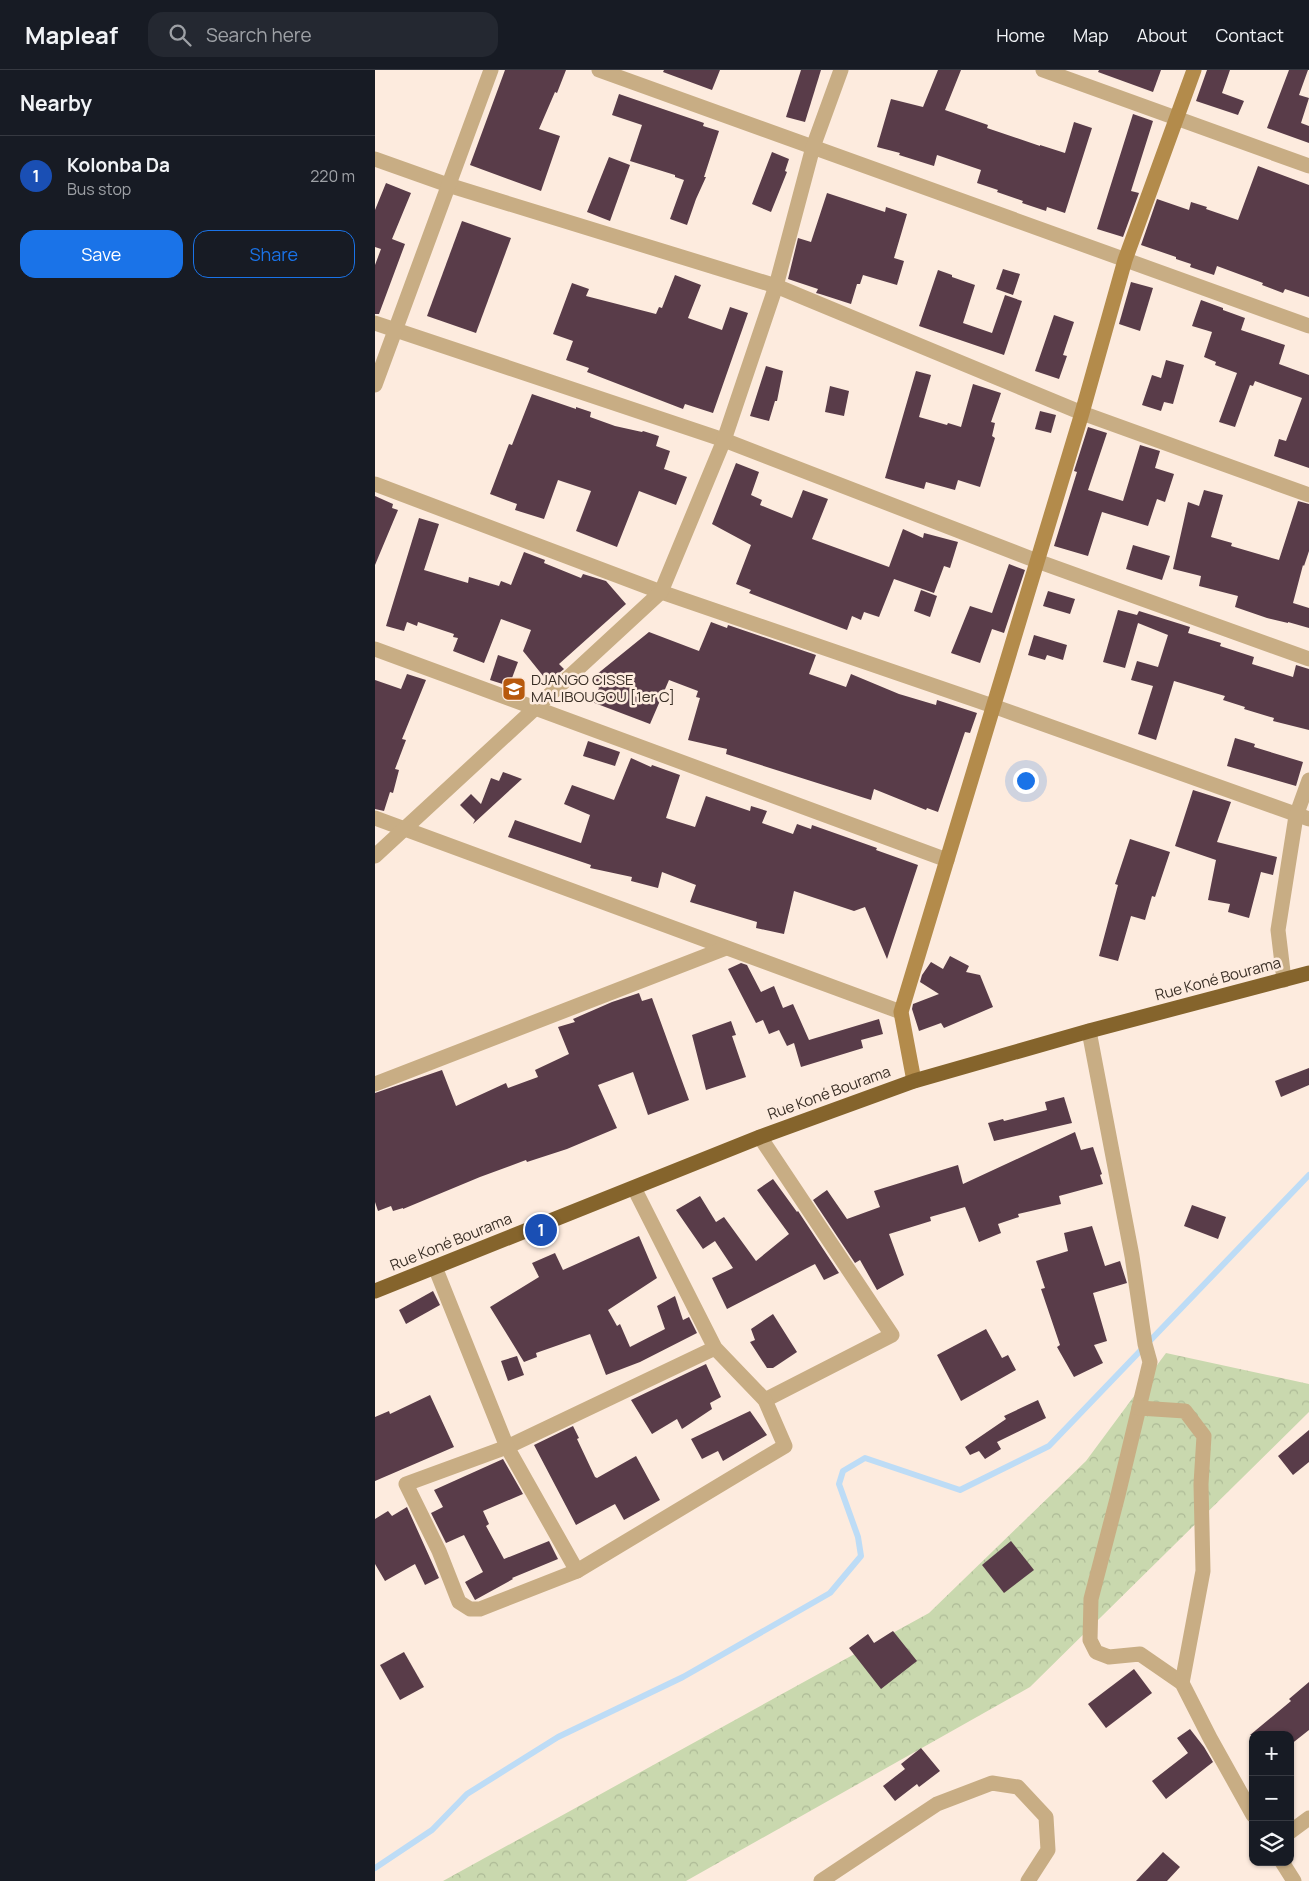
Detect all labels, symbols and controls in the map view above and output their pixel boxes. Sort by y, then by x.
search box [148,12,498,57]
text: Mapleaf [25,18,118,51]
icon: search [166,21,194,49]
text: Search here [206,22,312,48]
text: Home [996,23,1045,47]
text: Map [1073,23,1109,47]
text: About [1137,23,1187,47]
text: Contact [1215,23,1284,47]
text: Nearby [20,89,92,117]
text: Kolonba Da [67,152,170,178]
text: 1 [32,165,40,187]
text: 220 m [310,165,355,187]
text: Bus stop [67,178,131,200]
button: Save [20,230,183,278]
button: Share [193,230,355,278]
place label: DJANGO CISSE MALIBOUGOU [1er C] [531,669,675,707]
school or university icon: DJANGO CISSE MALIBOUGOU [1er C] [501,676,527,702]
your location [1013,768,1039,794]
street label: Rue Koné Bourama [1153,952,1283,1005]
street label: Rue Koné Bourama [764,1061,893,1125]
street label: Rue Koné Bourama [387,1208,515,1276]
pin: 1 [525,1211,557,1249]
map controls [1249,1731,1294,1866]
button: + [1249,1731,1294,1776]
button: − [1249,1776,1294,1821]
button: layers [1249,1821,1294,1866]

